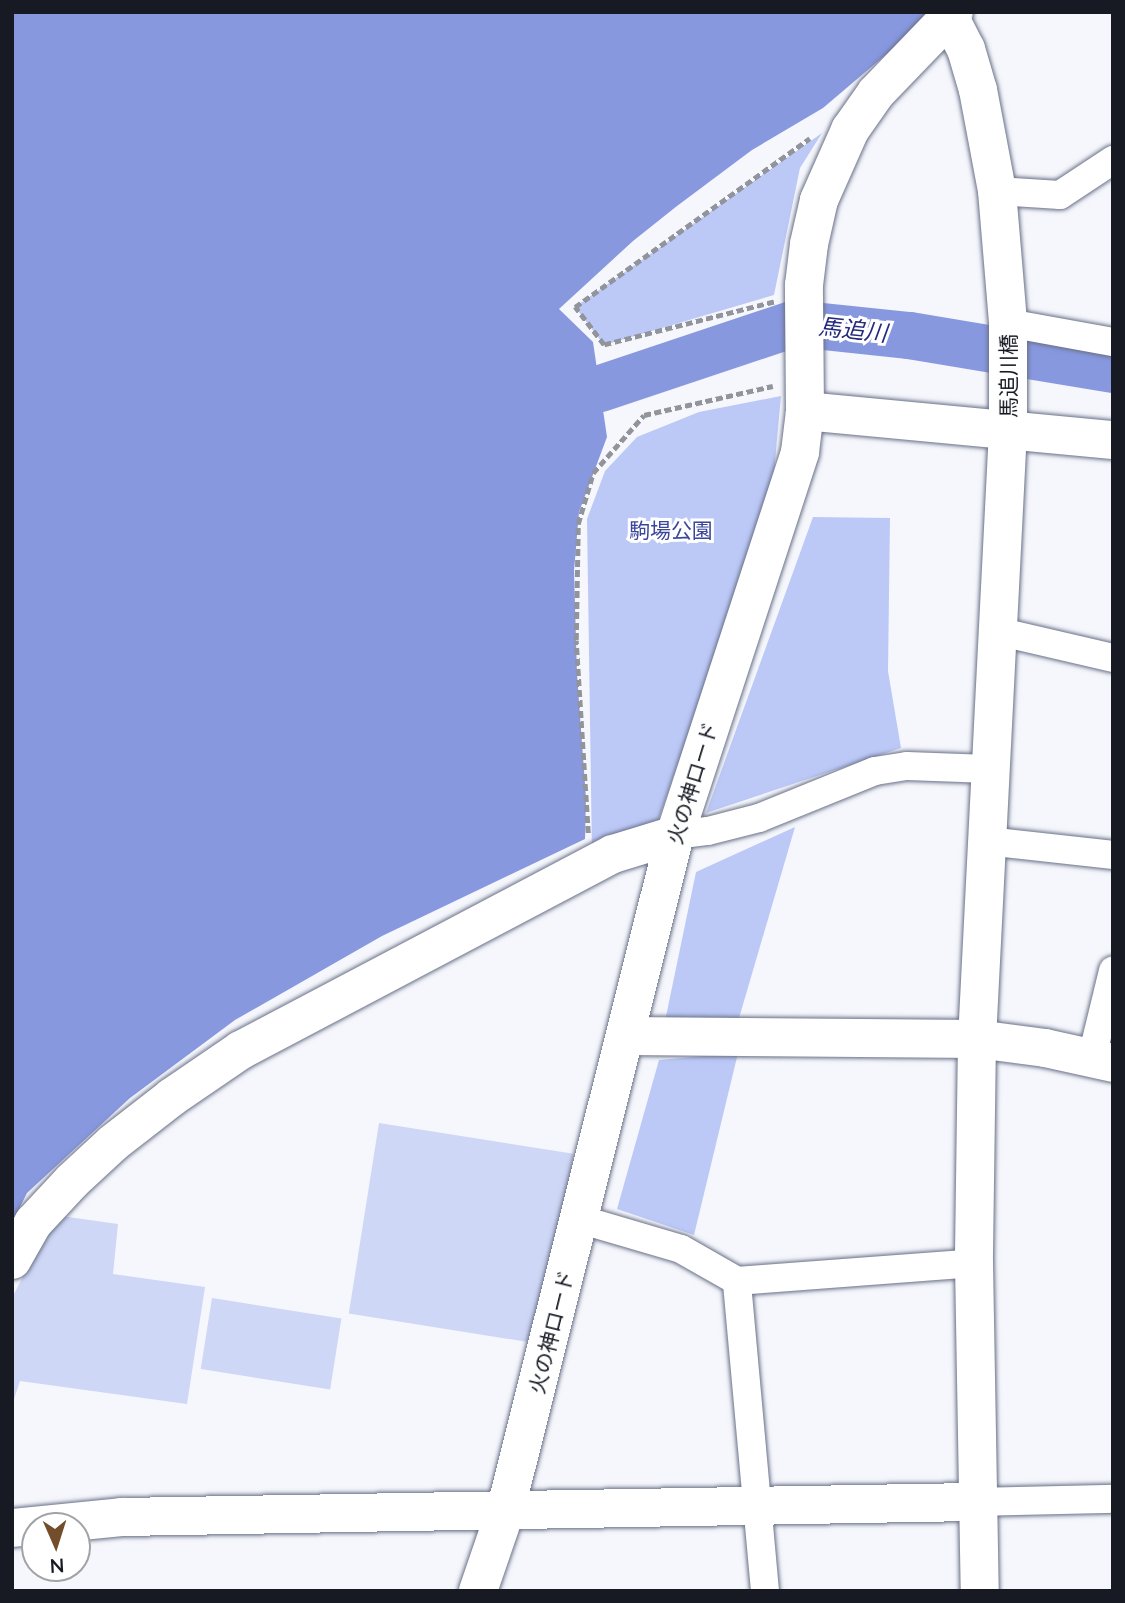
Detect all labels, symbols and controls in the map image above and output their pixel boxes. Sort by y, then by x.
water label: 馬追川 [817,312,889,346]
street label: 馬追川橋 [995,334,1021,418]
park label: 駒場公園 [629,517,713,543]
street label: 火の神ロード [662,719,722,847]
street label: 火の神ロード [524,1268,578,1396]
north arrow [21,1512,91,1582]
text: N [49,1555,65,1578]

